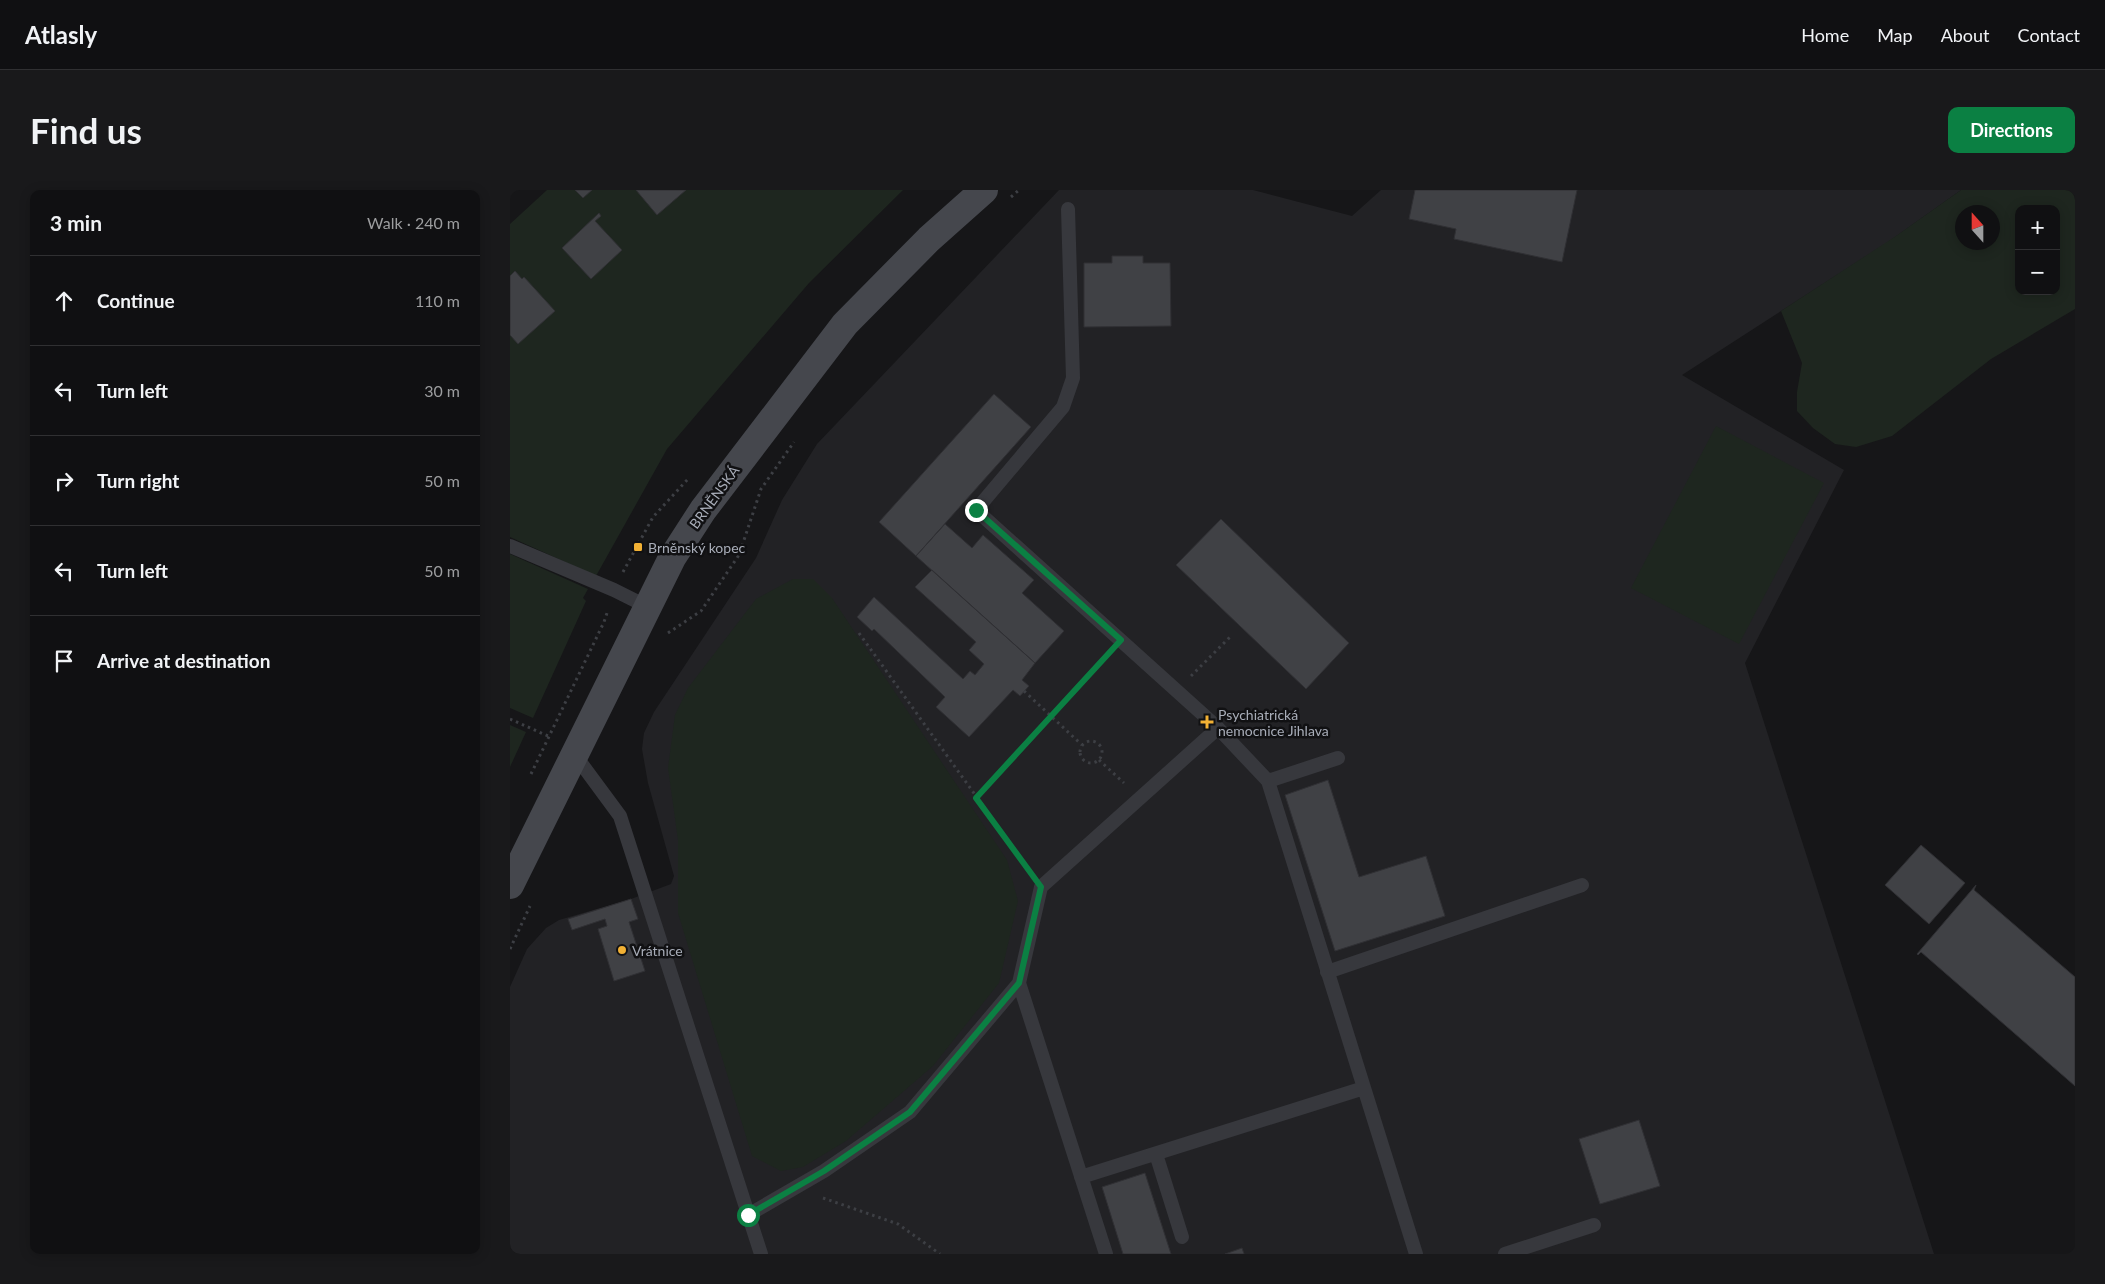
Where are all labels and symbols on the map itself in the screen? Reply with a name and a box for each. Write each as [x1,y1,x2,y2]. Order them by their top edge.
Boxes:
north arrow [1955,205,2000,250]
street label: BRNĚNSKÁ [685,462,743,532]
route end [965,499,988,522]
place label: Brněnský kopec [648,539,746,556]
marker: Brněnský kopec [632,541,644,553]
place label: Psychiatrická nemocnice Jihlava [1218,706,1329,739]
marker: Psychiatrická nemocnice Jihlava [1200,715,1214,729]
place label: Vrátnice [632,942,683,959]
marker: Vrátnice [616,944,628,956]
route start [737,1204,760,1227]

